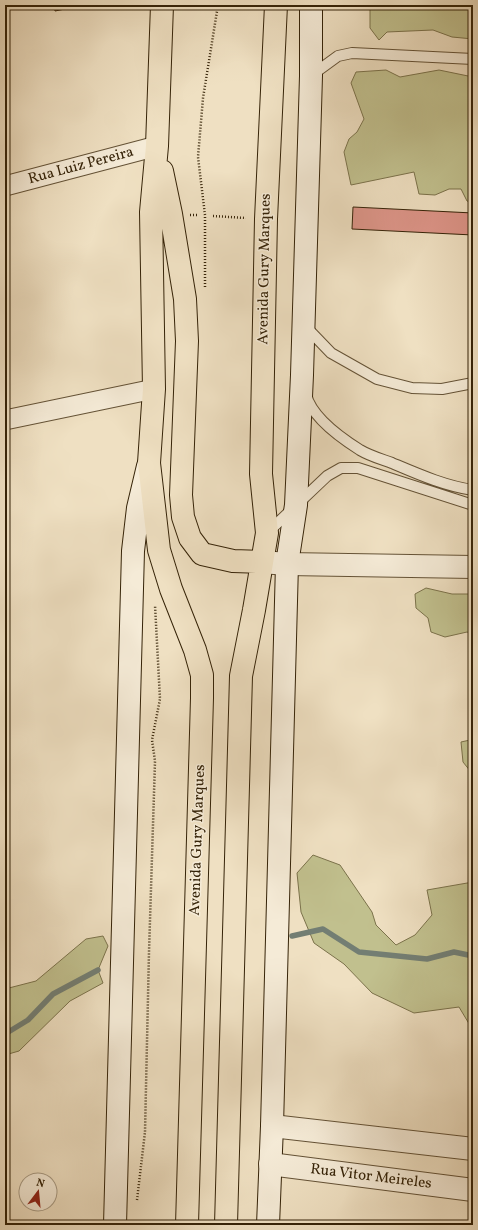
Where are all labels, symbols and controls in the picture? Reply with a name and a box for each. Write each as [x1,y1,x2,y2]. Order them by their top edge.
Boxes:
street label: Rua Luiz Pereira [26,142,136,190]
street label: Avenida Gury Marques [253,193,277,345]
street label: Avenida Gury Marques [185,764,211,916]
street label: Rua Vitor Meireles [309,1159,433,1195]
north arrow [18,1172,58,1212]
text: N [34,1176,46,1192]

